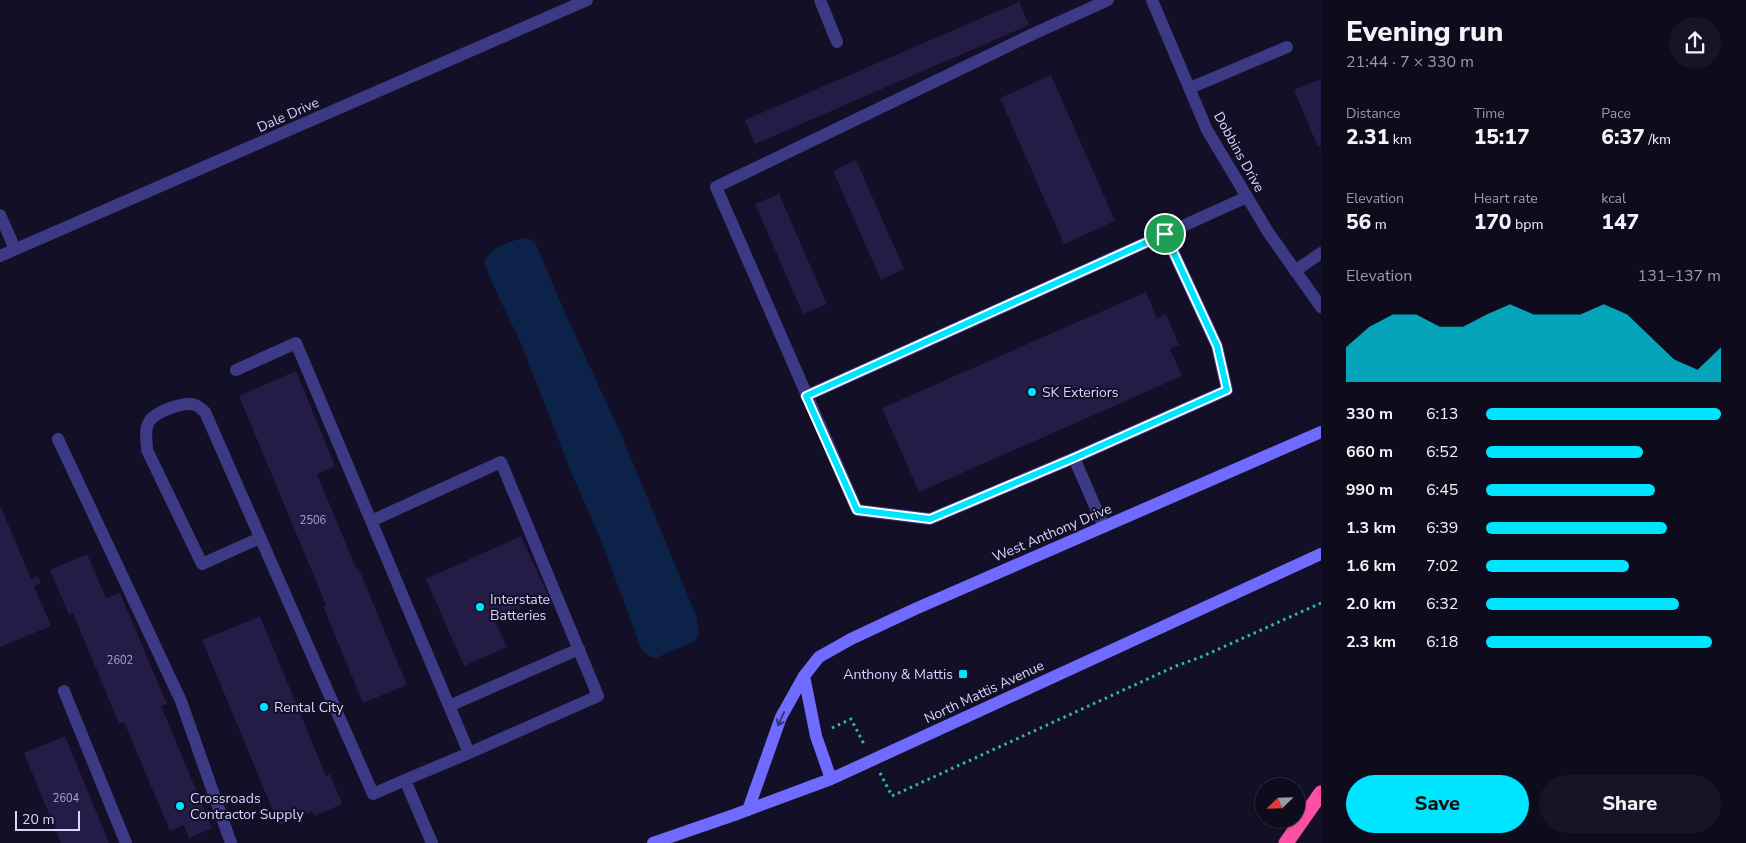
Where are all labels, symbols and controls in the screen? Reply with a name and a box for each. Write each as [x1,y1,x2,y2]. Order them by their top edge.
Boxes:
text: Evening run [1346,13,1503,51]
button: share [1669,17,1721,69]
text: 21:44 · 7 × 330 m [1346,51,1474,73]
street label: Dale Drive [254,93,322,137]
text: Distance [1346,104,1400,123]
text: Time [1474,104,1505,123]
text: Pace [1601,104,1631,123]
street label: Dobbins Drive [1209,108,1269,196]
text: 2.31 [1346,123,1389,151]
text: 15:17 [1474,123,1530,151]
text: 6:37 [1601,123,1645,151]
text: km [1389,130,1412,149]
text: /km [1645,130,1671,149]
text: Elevation [1346,189,1404,208]
text: Heart rate [1474,189,1538,208]
text: kcal [1601,189,1626,208]
text: 56 [1346,208,1371,236]
text: 170 [1474,208,1511,236]
text: 147 [1601,208,1639,236]
pin [1144,213,1186,255]
text: m [1371,215,1387,234]
text: bpm [1511,215,1543,234]
icon: arrive [1151,220,1179,248]
text: Elevation [1346,265,1412,287]
text: 131–137 m [1638,265,1721,287]
place label: SK Exteriors [1042,383,1119,402]
marker: SK Exteriors [1026,386,1038,398]
text: 330 m [1346,403,1393,425]
text: 6:13 [1426,403,1458,425]
text: 660 m [1346,441,1393,463]
text: 6:52 [1426,441,1458,463]
text: 990 m [1346,479,1393,501]
text: 6:45 [1426,479,1458,501]
street label: West Anthony Drive [989,499,1115,567]
house number: 2506 [300,513,327,528]
text: 1.3 km [1346,517,1396,539]
text: 6:39 [1426,517,1458,539]
text: 1.6 km [1346,555,1396,577]
text: 7:02 [1426,555,1458,577]
place label: Interstate Batteries [490,590,550,625]
text: 2.0 km [1346,593,1396,615]
text: 6:32 [1426,593,1458,615]
marker: Interstate Batteries [474,601,486,613]
text: 2.3 km [1346,631,1396,653]
text: 6:18 [1426,631,1458,653]
house number: 2602 [107,653,133,668]
street label: North Mattis Avenue [921,656,1047,728]
place label: Anthony & Mattis [843,665,953,684]
marker: Anthony & Mattis [957,668,969,680]
place label: Rental City [274,698,344,717]
marker: Rental City [258,701,270,713]
one-way arrow [776,711,786,726]
button: Save [1346,775,1529,833]
button: Share [1539,775,1721,833]
north arrow [1255,778,1305,828]
map controls [1255,778,1305,828]
place label: Crossroads Contractor Supply [190,789,304,824]
house number: 2604 [53,791,80,806]
marker: Crossroads Contractor Supply [174,800,186,812]
scale bar [15,808,80,831]
text: 20 m [22,810,54,829]

